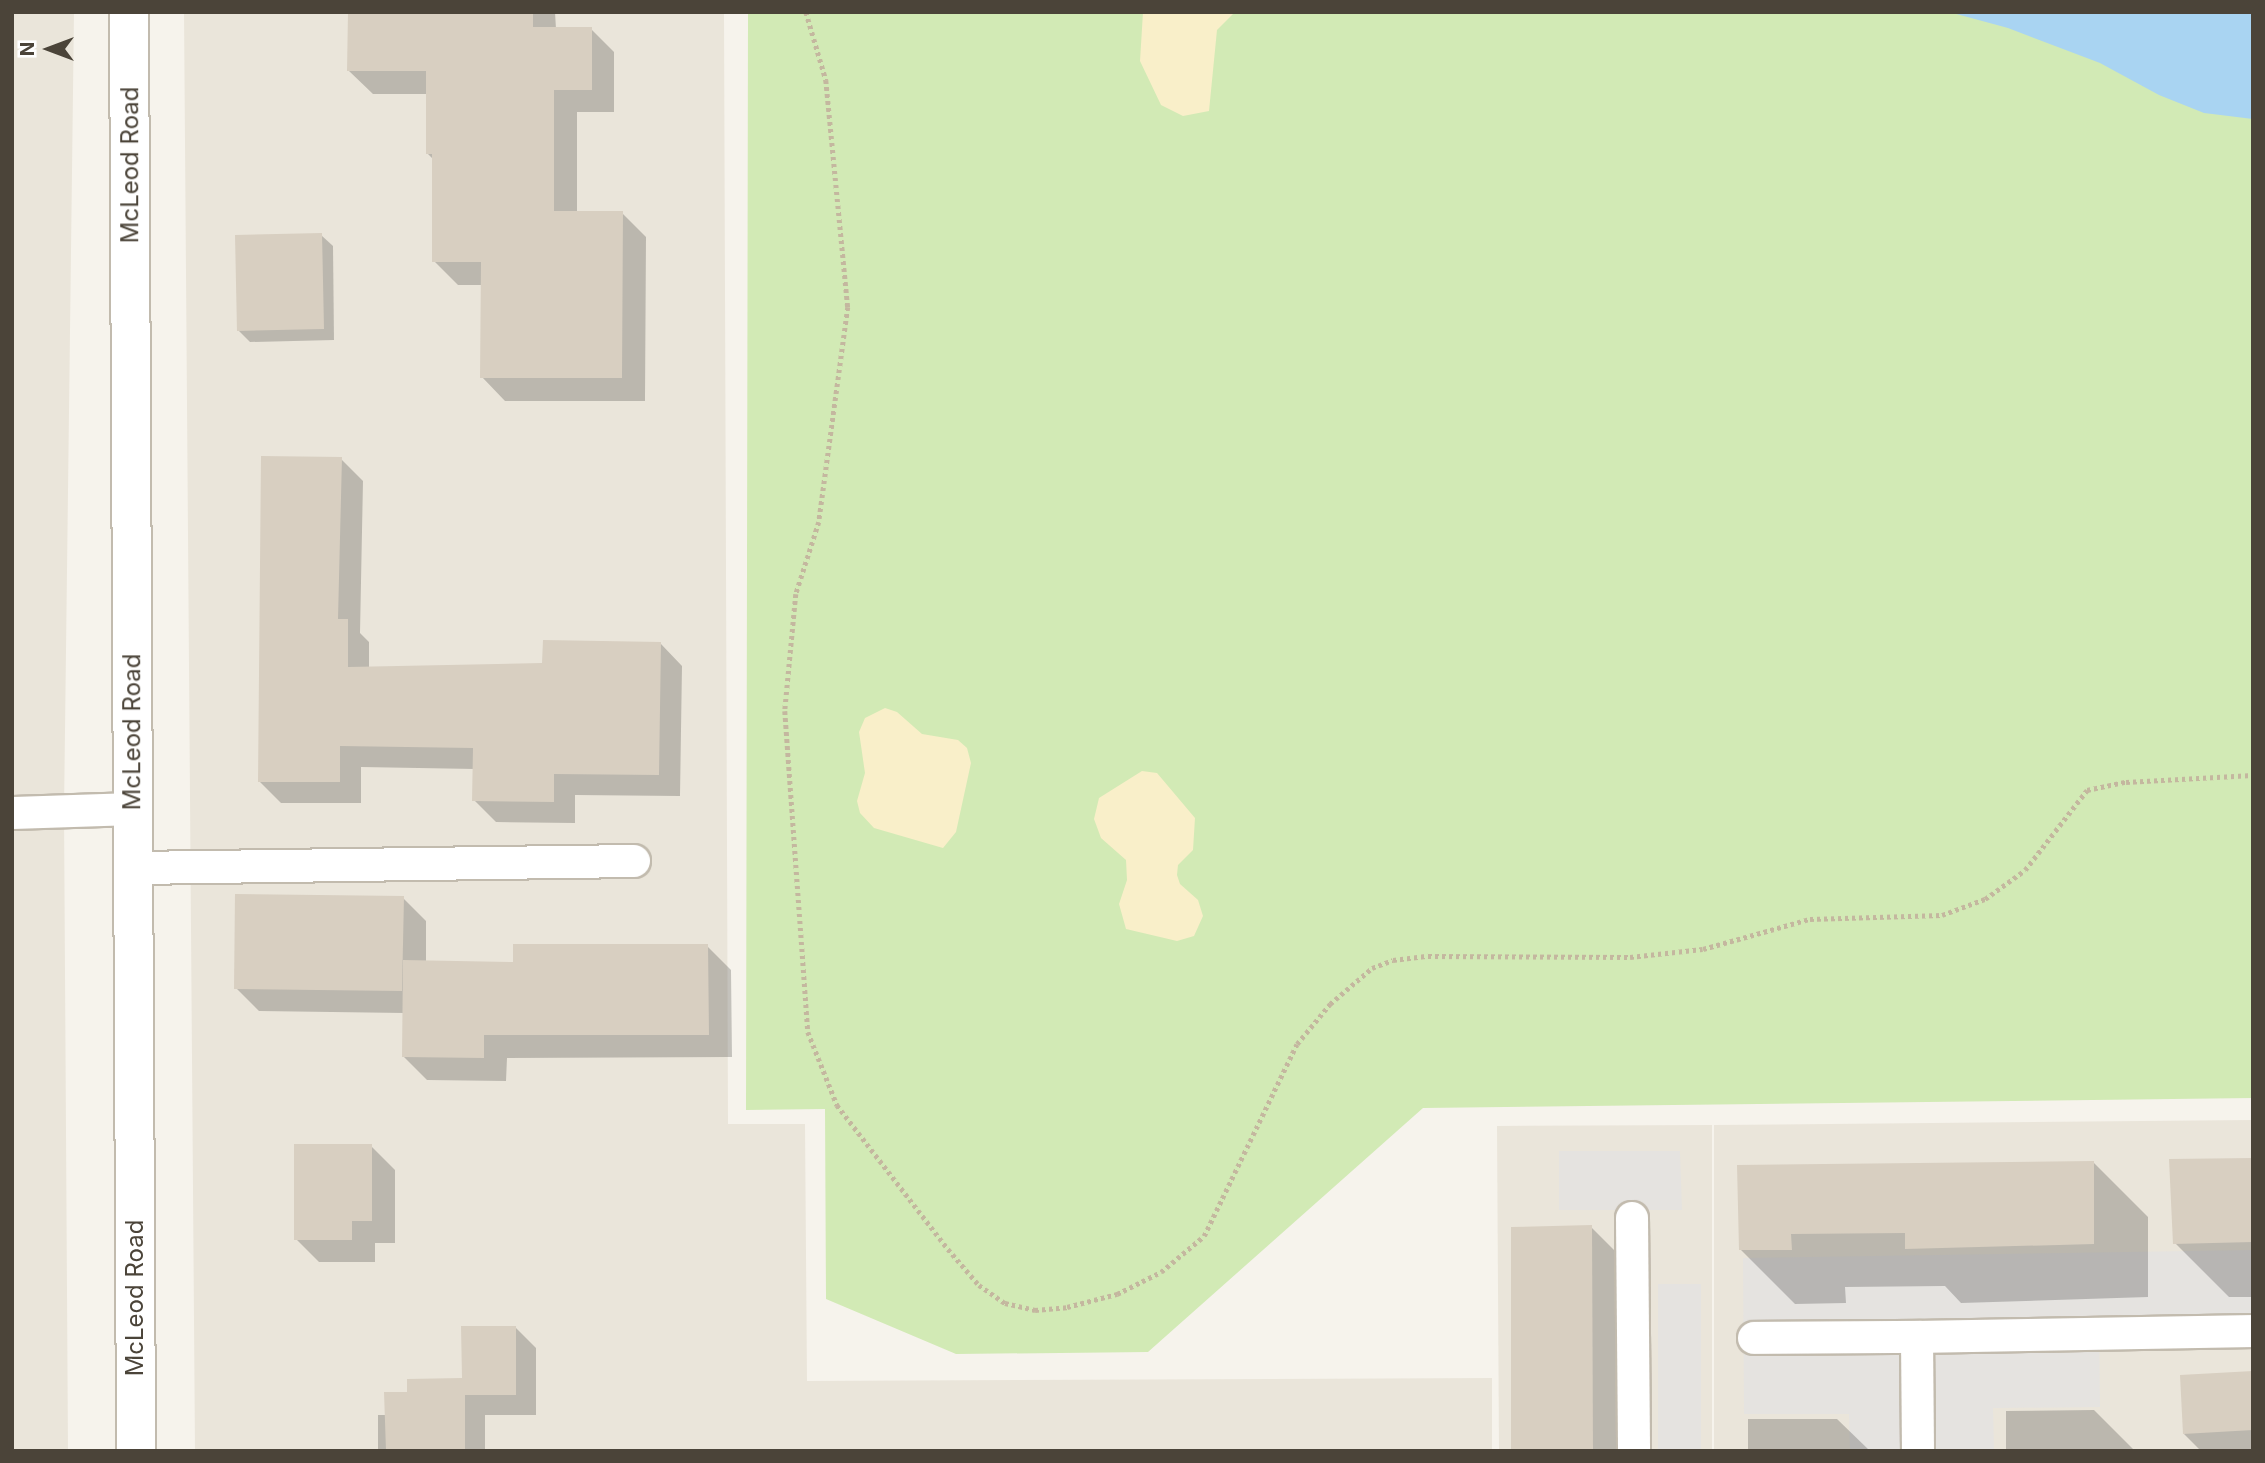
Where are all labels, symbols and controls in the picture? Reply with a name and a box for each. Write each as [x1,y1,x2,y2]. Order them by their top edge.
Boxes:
north arrow [14,14,84,84]
text: N [16,42,39,56]
street label: McLeod Road [116,87,144,243]
street label: McLeod Road [118,654,146,810]
street label: McLeod Road [121,1220,149,1376]

